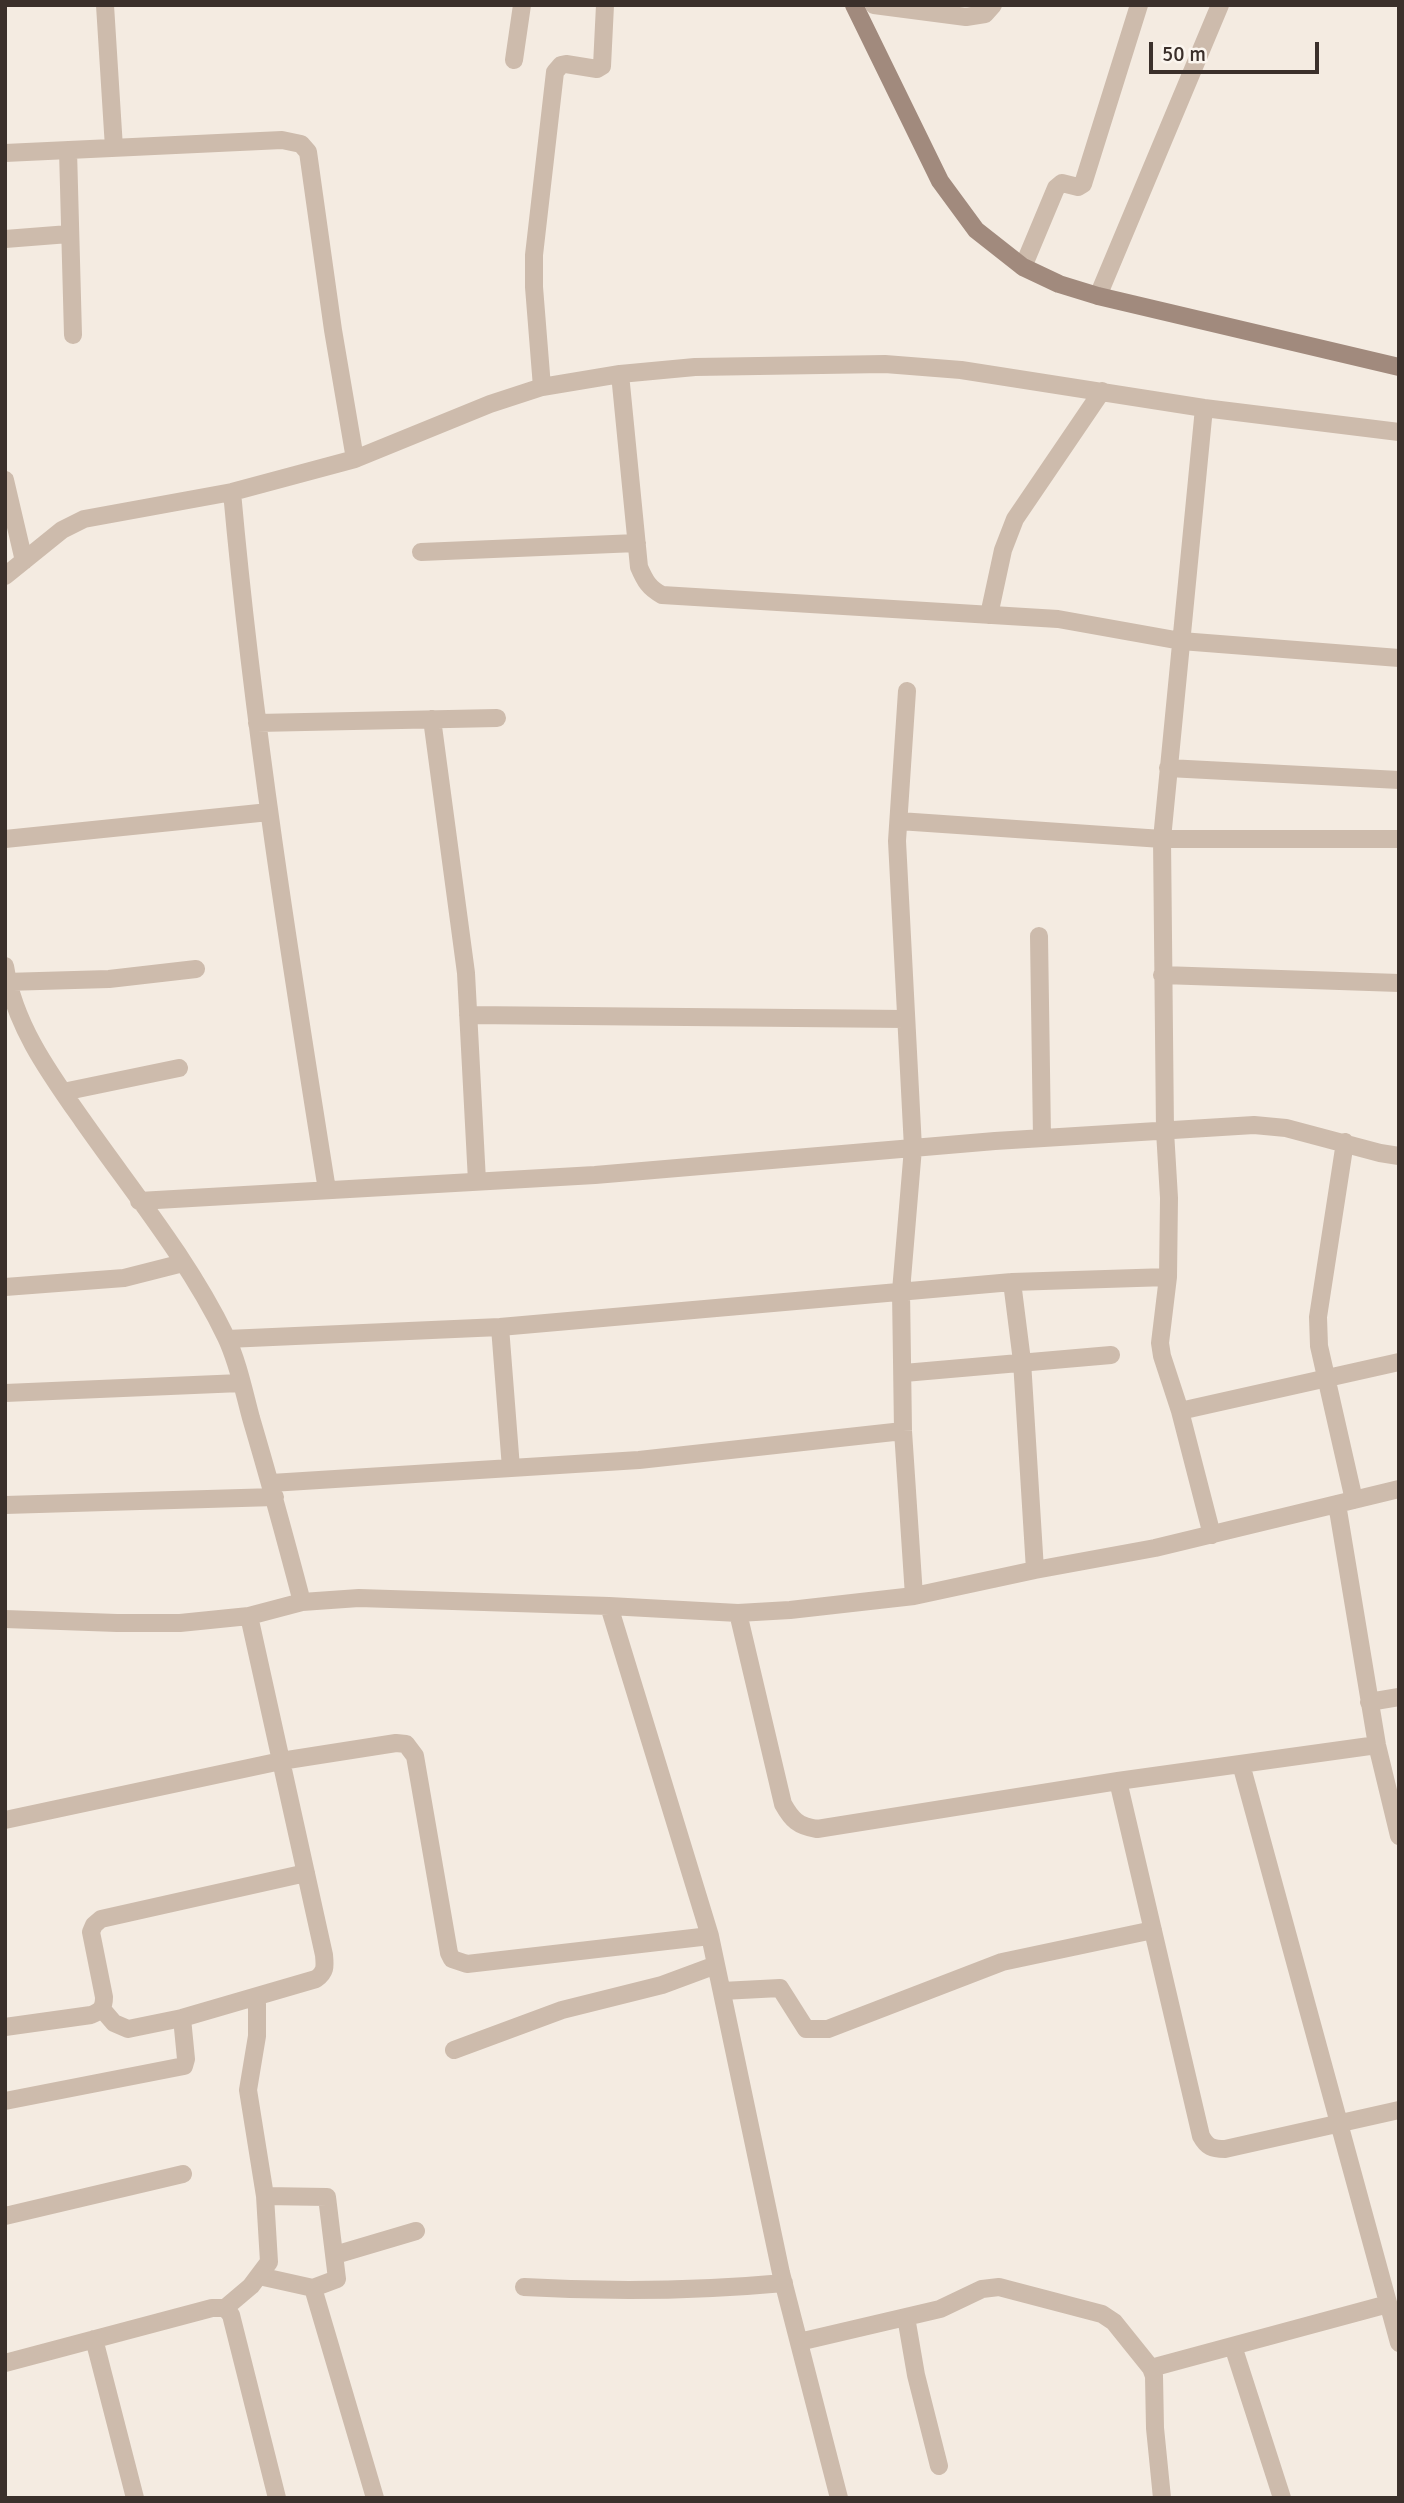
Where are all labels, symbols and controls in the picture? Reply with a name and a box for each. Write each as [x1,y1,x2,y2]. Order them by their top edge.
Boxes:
scale bar [1152,28,1322,72]
text: 50 m [1162,41,1206,67]

